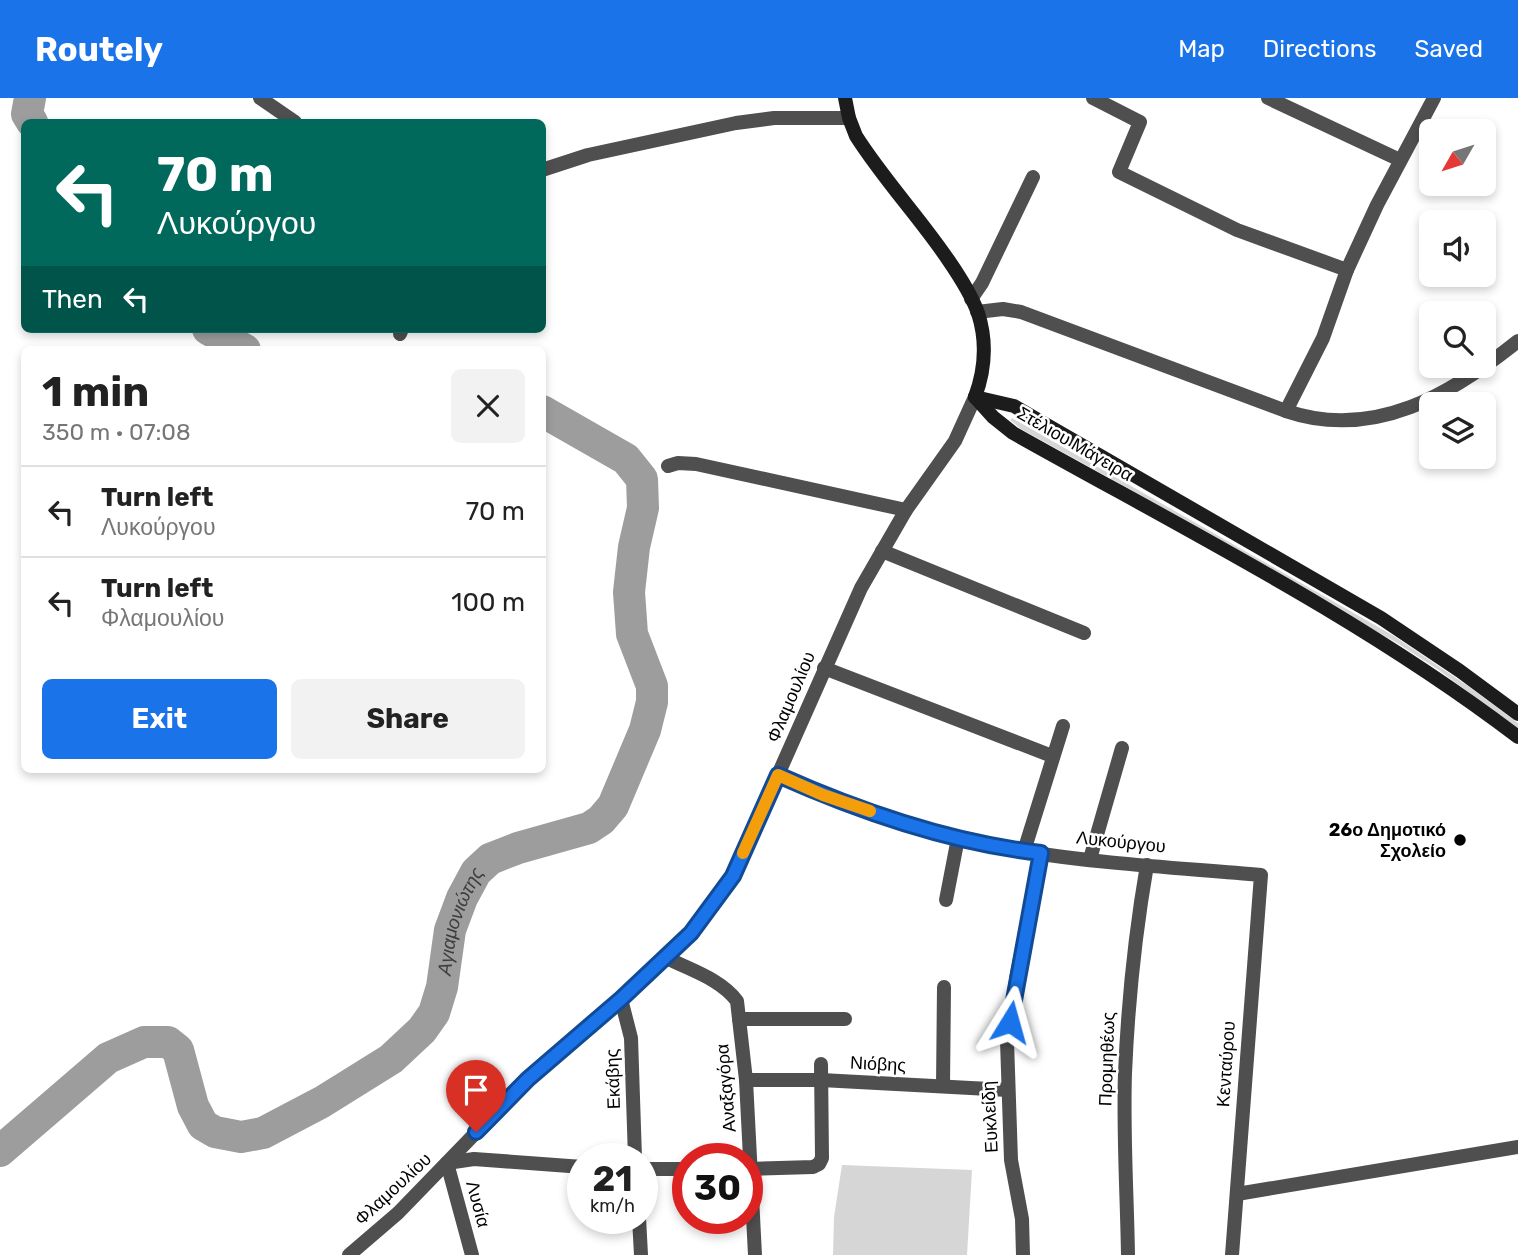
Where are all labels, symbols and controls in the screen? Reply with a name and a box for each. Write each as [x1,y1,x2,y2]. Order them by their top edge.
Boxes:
text: Routely [35,30,163,69]
text: Map [1178,35,1225,63]
text: Directions [1263,35,1376,63]
text: Saved [1414,35,1483,63]
north arrow [1419,119,1496,196]
map controls [1419,119,1496,469]
text: 70 m [157,145,274,203]
icon: left [42,147,133,238]
text: Λυκούργου [157,204,316,242]
button: sound [1419,210,1496,287]
icon: left [117,280,155,318]
text: Then [42,284,103,315]
button: search [1419,301,1496,378]
text: 1 min [42,367,149,417]
button: close [451,369,525,443]
button: layers [1419,392,1496,469]
street label: Στέλιου Μάγειρα [1013,402,1137,486]
text: 350 m · 07:08 [42,418,191,446]
text: Turn left [101,482,213,513]
icon: left [42,493,80,531]
text: 70 m [466,496,525,527]
text: Λυκούργου [101,513,215,541]
text: Turn left [101,573,213,604]
icon: left [42,584,80,622]
text: 100 m [451,587,525,618]
text: Φλαμουλίου [101,604,224,632]
street label: Φλαμουλίου [762,648,820,746]
button: Exit [42,679,277,759]
button: Share [291,679,525,759]
place label: 26ο Δημοτικό Σχολείο [1329,819,1446,862]
street label: Λυκούργου [1075,826,1167,858]
marker: 26ο Δημοτικό Σχολείο [1452,832,1468,848]
water label: Αγιαμονιώτης [433,863,489,978]
position arrow [973,985,1047,1059]
street label: Προμηθέως [1094,1011,1120,1107]
street label: Κενταύρου [1212,1020,1240,1108]
street label: Αναξαγόρα [711,1043,741,1133]
street label: Εκάβης [601,1048,625,1109]
street label: Νιόβης [849,1052,907,1076]
pin [446,1060,506,1132]
icon: arrive [457,1071,495,1109]
street label: Ευκλείδη [977,1081,1003,1153]
speed limit sign: 30 [672,1143,763,1234]
street label: Φλαμουλίου [350,1148,436,1230]
text: 21 [592,1158,633,1200]
street label: Λυσία [461,1178,495,1230]
text: km/h [590,1195,635,1217]

